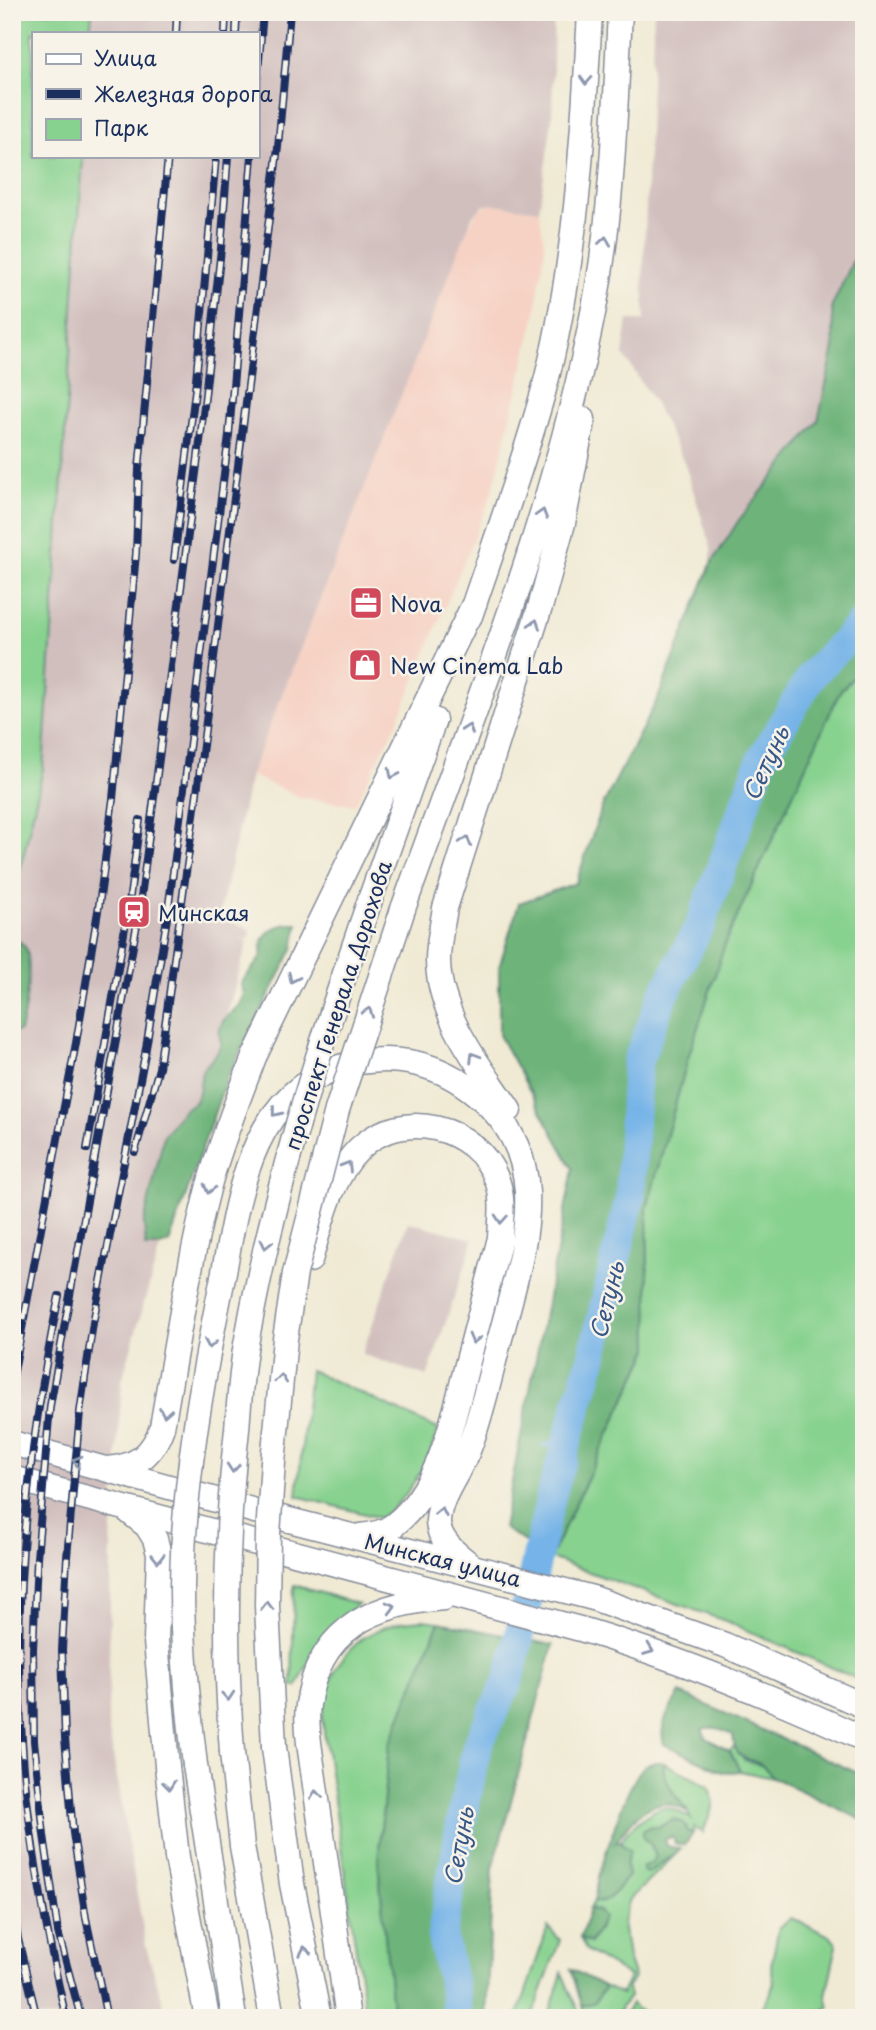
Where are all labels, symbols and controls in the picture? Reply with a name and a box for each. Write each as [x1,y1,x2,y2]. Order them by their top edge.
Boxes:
legend [32,32,259,158]
text: Улица [94,41,157,73]
one-way arrow [579,75,594,86]
text: Железная дорога [94,77,272,109]
text: Парк [94,111,149,143]
one-way arrow [597,235,612,247]
one-way arrow [534,509,549,521]
office icon: Nova [347,584,385,622]
place label: Nova [390,587,442,619]
one-way arrow [527,618,541,631]
shop icon: New Cinema Lab [346,646,384,684]
place label: New Cinema Lab [390,649,563,681]
water label: Сетунь [732,719,798,806]
one-way arrow [460,724,474,736]
one-way arrow [387,767,401,779]
one-way arrow [458,835,472,848]
street label: проспект Генерала Дорохова [275,856,399,1154]
station icon: Минская [115,893,153,931]
place label: Минская [158,896,250,928]
one-way arrow [287,971,301,983]
one-way arrow [360,1006,375,1018]
one-way arrow [469,1051,482,1064]
one-way arrow [272,1103,284,1116]
one-way arrow [338,1160,351,1173]
one-way arrow [203,1183,217,1195]
one-way arrow [494,1214,509,1225]
one-way arrow [260,1238,274,1250]
water label: Сетунь [579,1256,633,1342]
one-way arrow [467,1333,482,1345]
one-way arrow [203,1338,218,1350]
one-way arrow [273,1373,288,1384]
one-way arrow [158,1406,173,1418]
one-way arrow [71,1454,83,1469]
one-way arrow [226,1463,241,1474]
one-way arrow [432,1506,447,1518]
street label: Минская улица [361,1524,525,1594]
one-way arrow [150,1553,165,1564]
one-way arrow [259,1600,275,1610]
one-way arrow [384,1601,396,1615]
one-way arrow [643,1642,655,1656]
one-way arrow [220,1690,235,1701]
one-way arrow [161,1780,176,1791]
one-way arrow [308,1789,323,1801]
water label: Сетунь [434,1803,482,1888]
one-way arrow [298,1945,313,1957]

